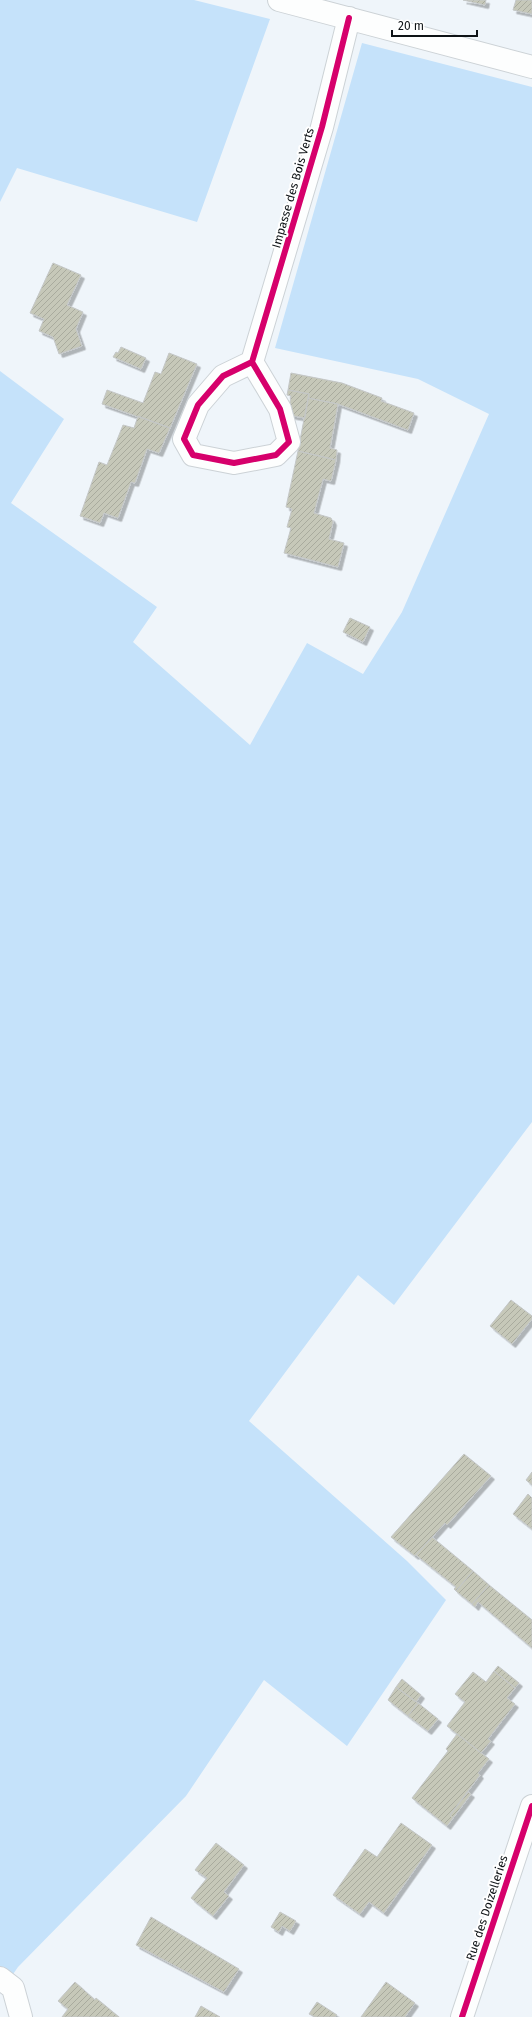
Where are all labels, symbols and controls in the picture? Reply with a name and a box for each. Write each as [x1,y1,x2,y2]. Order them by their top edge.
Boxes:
scale bar [392,12,477,38]
text: 20 m [398,19,424,33]
street label: Impasse des Bois Verts [269,126,317,250]
street label: Rue des Doizelleries [463,1853,511,1962]

